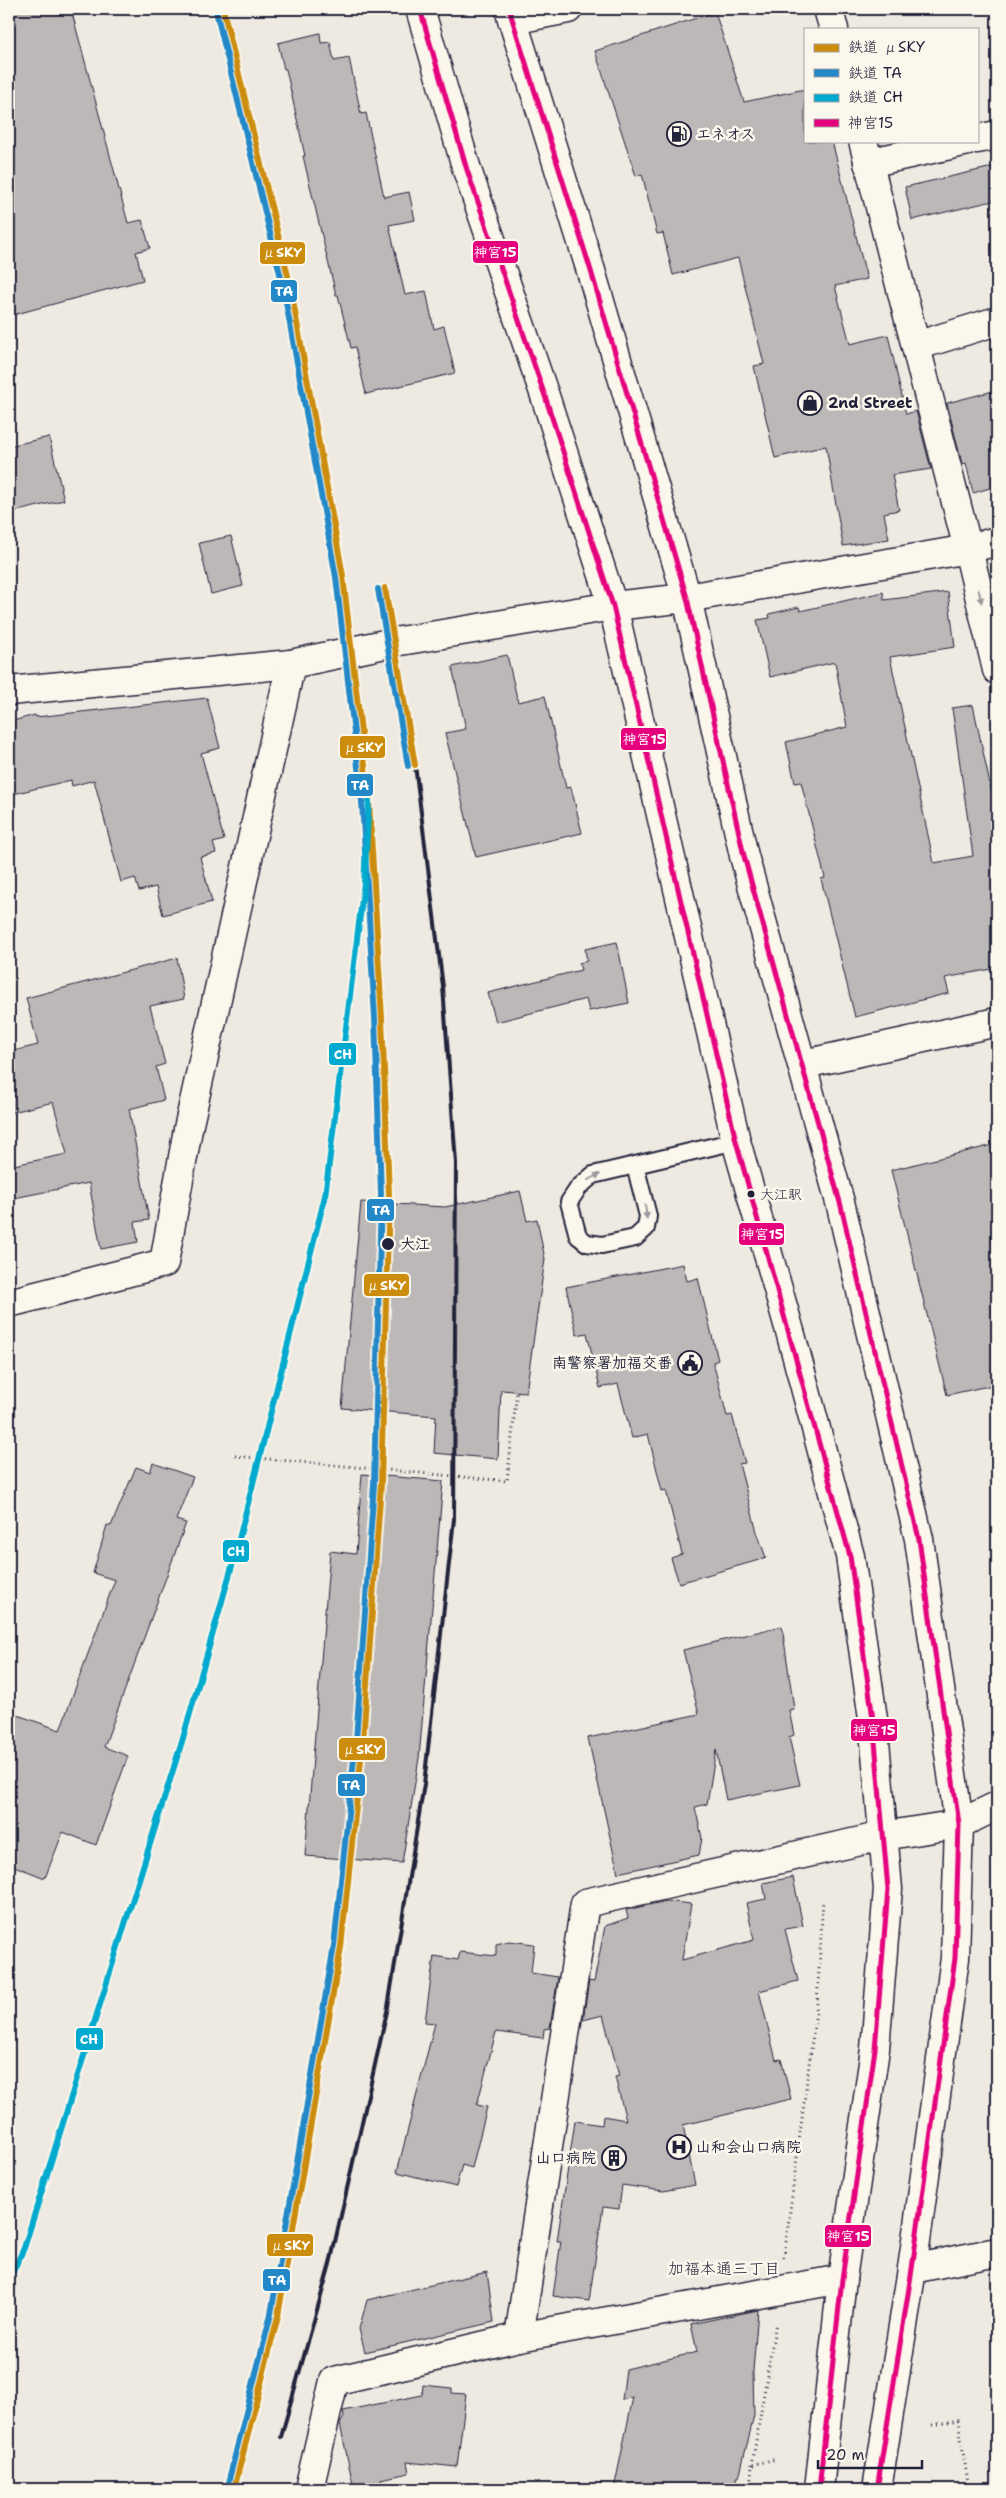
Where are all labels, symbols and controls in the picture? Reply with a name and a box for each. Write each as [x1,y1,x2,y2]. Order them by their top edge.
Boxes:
legend [804,28,978,142]
text: 鉄道 μSKY [848,37,925,57]
text: 鉄道 TA [848,63,902,83]
text: 鉄道 CH [848,87,903,107]
text: 神宮15 [848,113,893,133]
fuel station icon: エネオス [666,121,692,147]
place label: エネオス [696,124,755,144]
line badge: 神宮15 [472,240,519,264]
line badge: μSKY [259,241,306,265]
text: μSKY [262,243,302,261]
text: 神宮15 [473,243,517,261]
line badge: TA [270,279,298,303]
text: TA [275,282,293,300]
shop icon: 2nd Street [797,390,823,416]
place label: 2nd Street [828,393,912,413]
one-way arrow [976,589,984,604]
line badge: 神宮15 [620,727,667,751]
text: 神宮15 [622,730,666,748]
line badge: μSKY [339,735,386,759]
text: μSKY [343,738,383,756]
line badge: TA [346,773,374,797]
text: TA [351,776,369,794]
line badge: CH [328,1042,357,1066]
text: CH [334,1045,352,1063]
one-way arrow [586,1173,601,1181]
place label: 大江駅 [760,1185,802,1203]
marker: 大江駅 [746,1189,756,1199]
line badge: TA [366,1198,395,1222]
text: TA [372,1201,390,1219]
one-way arrow [642,1205,650,1221]
line badge: 神宮15 [738,1222,785,1246]
text: 神宮15 [740,1225,784,1243]
place label: 大江 [400,1234,430,1254]
marker: 大江 [380,1236,396,1252]
line badge: μSKY [363,1273,410,1297]
text: μSKY [366,1276,406,1294]
public building icon: 南警察署加福交番 [677,1350,703,1376]
place label: 南警察署加福交番 [552,1353,672,1373]
line badge: CH [222,1539,250,1563]
text: CH [227,1542,245,1560]
line badge: 神宮15 [850,1718,898,1742]
text: 神宮15 [852,1721,896,1739]
line badge: μSKY [338,1737,386,1761]
text: μSKY [342,1740,382,1758]
line badge: TA [337,1773,366,1797]
text: TA [342,1776,360,1794]
line badge: CH [75,2027,104,2051]
text: CH [80,2030,98,2048]
hospital icon: 山和会山口病院 [666,2134,692,2160]
place label: 山和会山口病院 [696,2137,801,2157]
building icon: 山口病院 [601,2145,627,2171]
place label: 山口病院 [536,2148,596,2168]
line badge: 神宮15 [824,2224,872,2248]
text: 神宮15 [826,2227,870,2245]
line badge: μSKY [266,2233,314,2257]
text: μSKY [270,2236,310,2254]
district label: 加福本通三丁目 [668,2258,780,2279]
line badge: TA [262,2268,291,2292]
text: TA [268,2271,286,2289]
scale bar [818,2438,922,2470]
text: 20 m [826,2445,865,2465]

